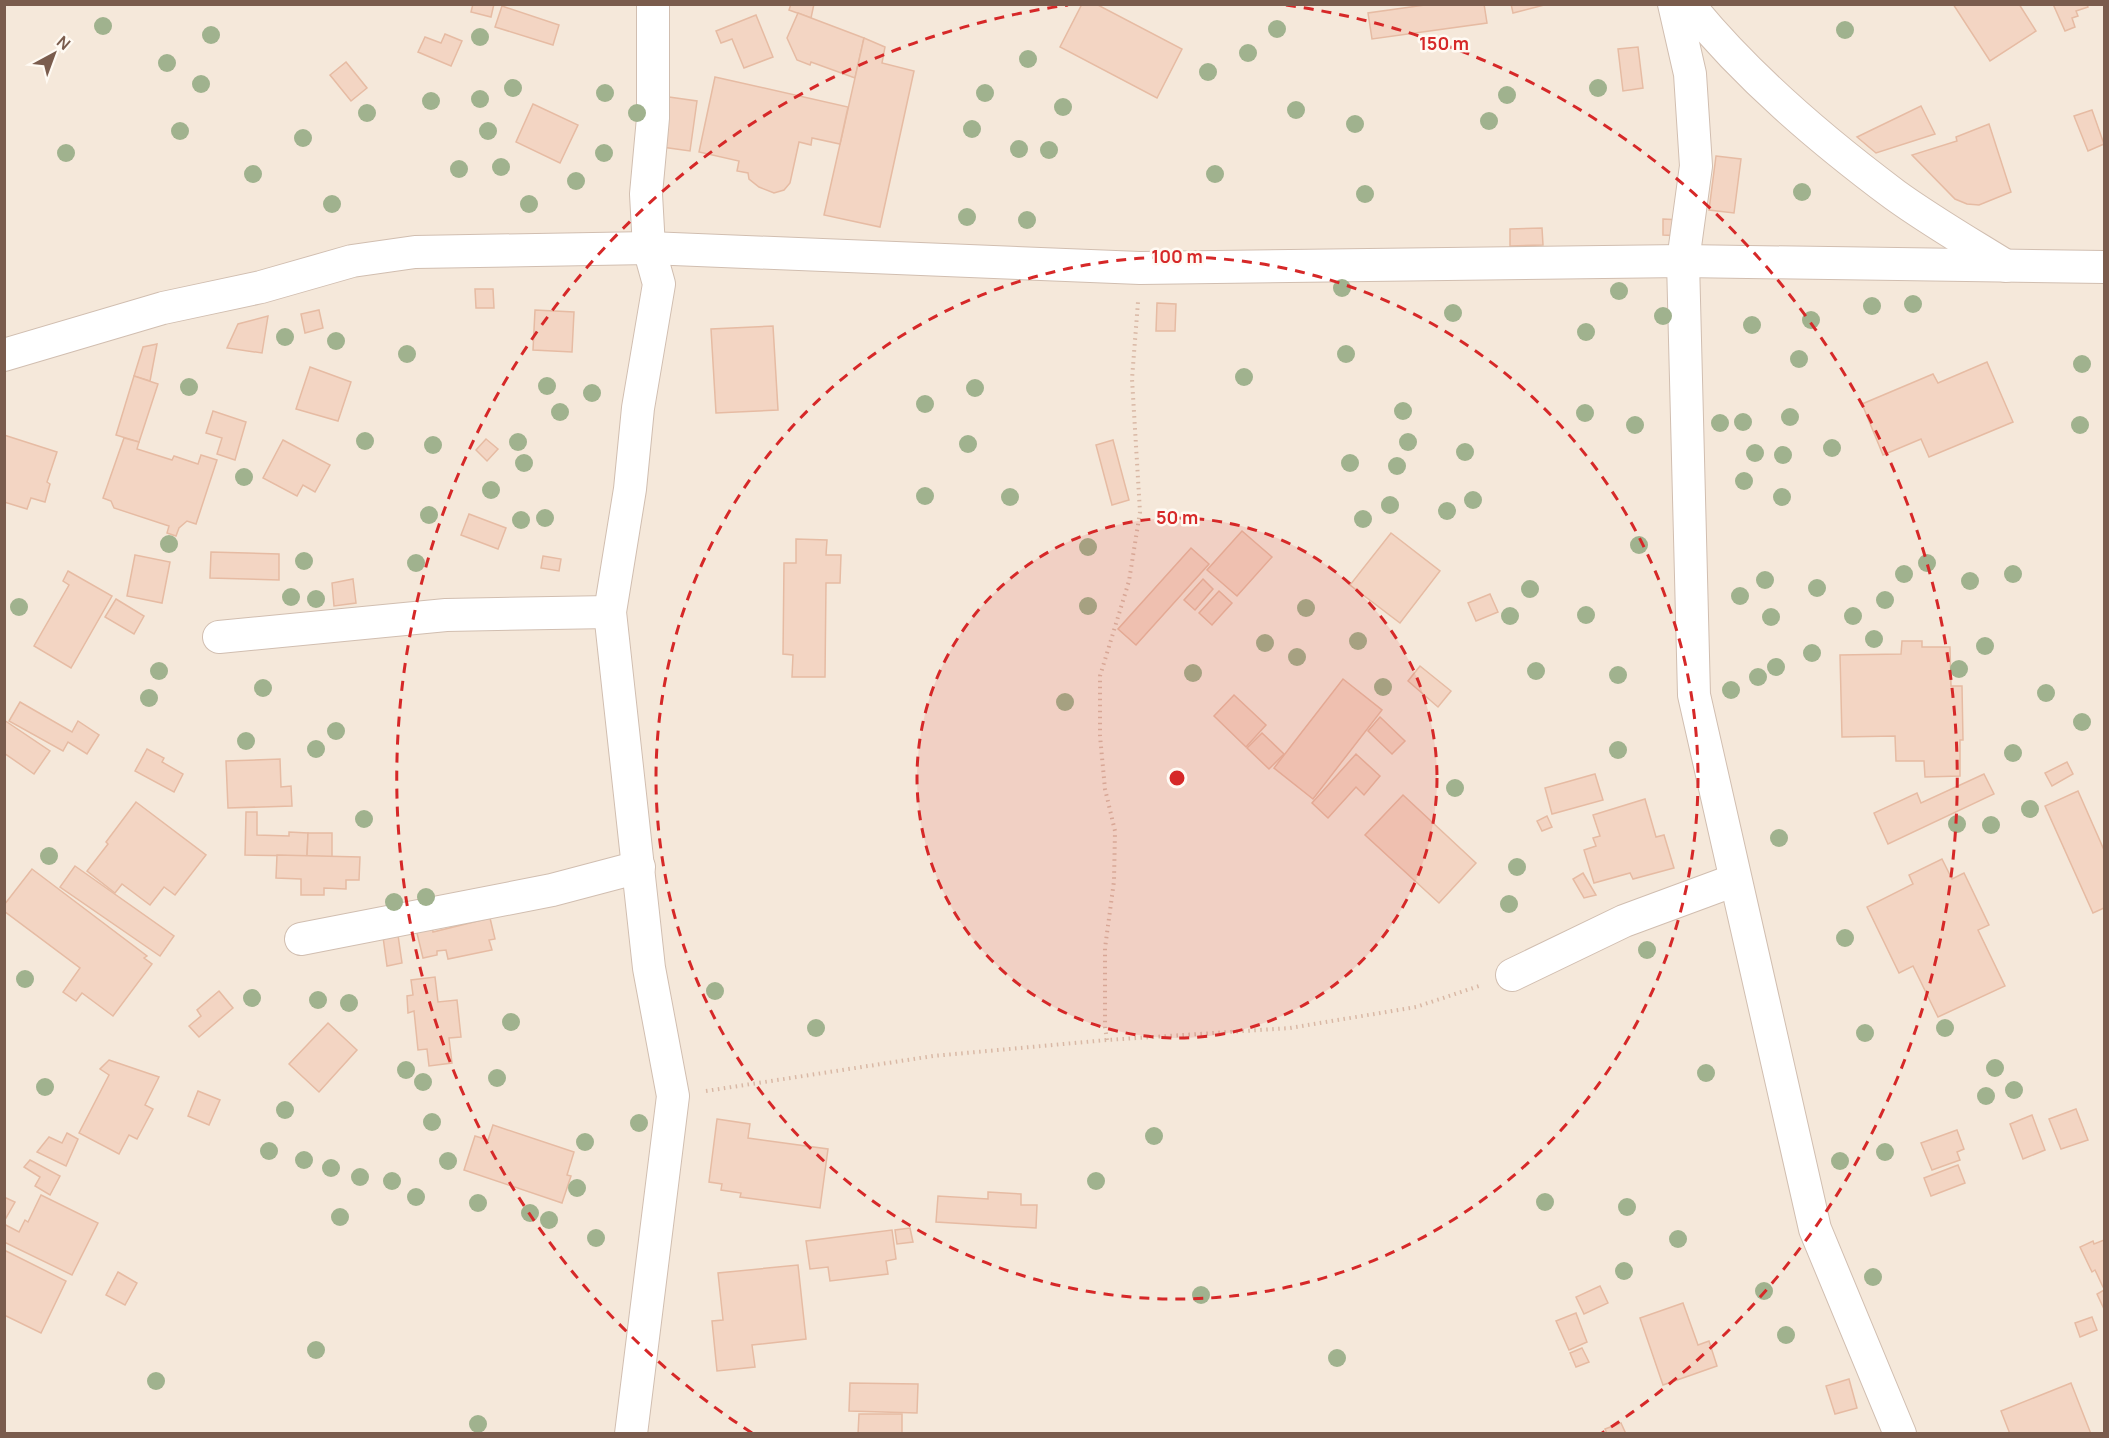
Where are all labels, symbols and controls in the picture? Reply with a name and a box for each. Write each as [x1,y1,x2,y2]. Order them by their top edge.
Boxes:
north arrow [24,24,84,84]
text: N [52,31,75,55]
text: 150 m [1419,31,1469,55]
text: 100 m [1151,244,1203,268]
text: 50 m [1156,505,1198,529]
centre of rings [1167,768,1187,788]

